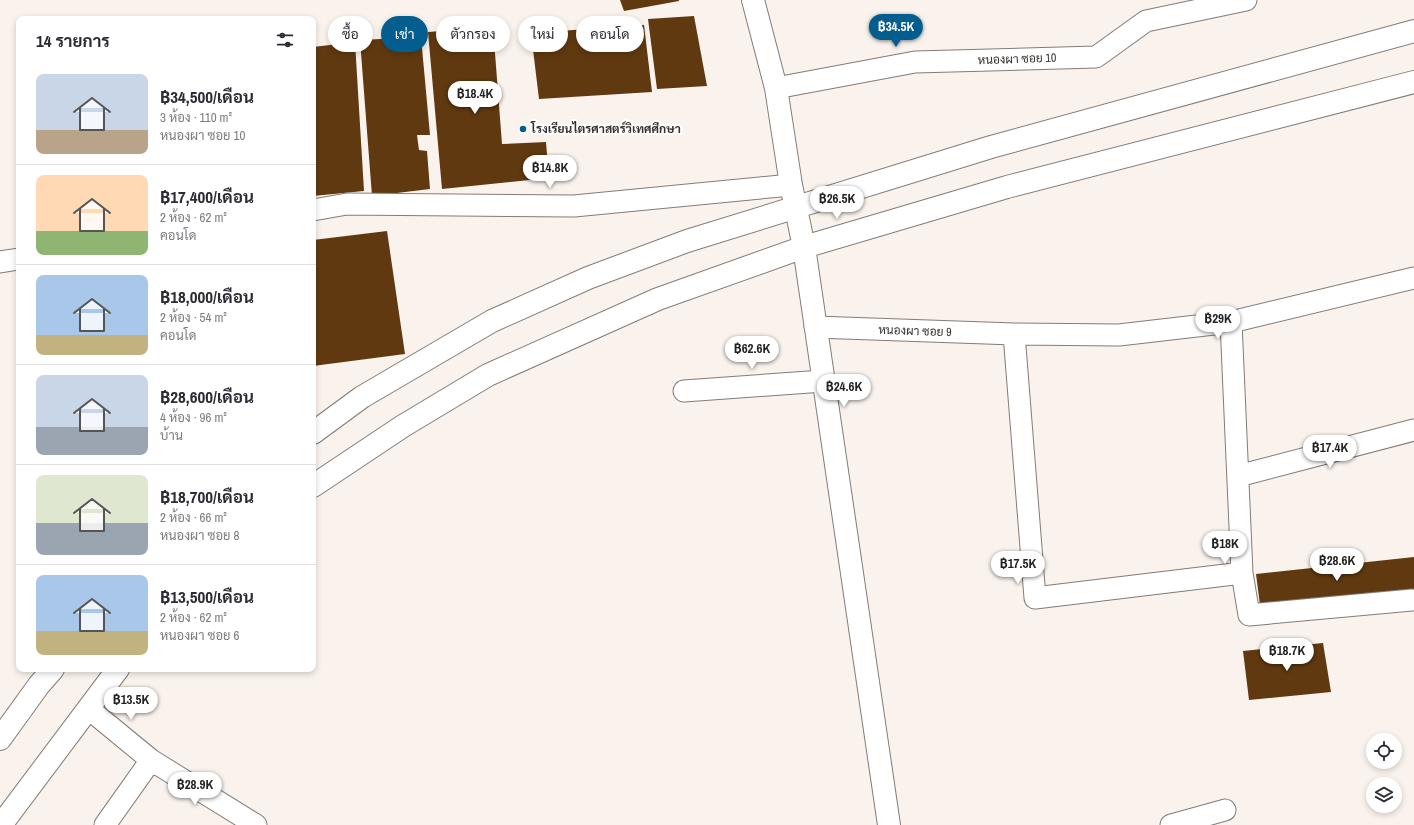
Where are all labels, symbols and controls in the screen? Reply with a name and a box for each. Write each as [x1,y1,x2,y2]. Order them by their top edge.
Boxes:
pin: ฿34.5K [863,14,929,48]
chip: ซื้อ [328,16,373,52]
chip: เช่า [381,16,428,52]
chip: ตัวกรอง [436,16,510,52]
chip: ใหม่ [518,16,568,52]
chip: คอนโด [576,16,644,52]
text: ฿34.5K [878,18,914,35]
text: 14 รายการ [36,29,110,52]
icon: filters [274,29,296,51]
street label: หนองผา ซอย 10 [977,50,1057,68]
pin: ฿18.4K [442,81,508,115]
text: ฿34,500/เดือน [160,85,254,108]
text: ฿18.4K [457,85,493,102]
icon: home [68,90,116,138]
text: 3 ห้อง · 110 m² [160,109,232,126]
place label: โรงเรียนไตรศาสตร์วิเทศศึกษา [530,121,681,137]
marker: โรงเรียนไตรศาสตร์วิเทศศึกษา [518,124,528,134]
text: หนองผา ซอย 10 [160,127,245,144]
pin: ฿14.8K [517,155,583,189]
text: ฿14.8K [532,159,568,176]
text: ฿17,400/เดือน [160,185,254,208]
pin: ฿26.5K [804,186,870,220]
text: ฿26.5K [819,190,855,207]
icon: home [68,191,116,239]
text: 2 ห้อง · 62 m² [160,209,227,226]
text: คอนโด [160,227,196,244]
text: ฿18,000/เดือน [160,285,254,308]
icon: home [68,291,116,339]
pin: ฿29K [1194,306,1242,340]
text: 2 ห้อง · 54 m² [160,309,227,326]
text: ฿29K [1204,310,1232,327]
street label: หนองผา ซอย 9 [878,322,952,340]
text: คอนโด [160,327,196,344]
pin: ฿62.6K [719,336,785,370]
text: ฿62.6K [734,340,770,357]
pin: ฿24.6K [811,374,877,408]
text: ฿24.6K [826,378,862,395]
text: ฿28,600/เดือน [160,385,254,408]
icon: home [68,391,116,439]
text: 4 ห้อง · 96 m² [160,409,227,426]
text: บ้าน [160,427,183,444]
pin: ฿17.4K [1297,435,1363,469]
text: ฿17.4K [1312,439,1348,456]
text: ฿18,700/เดือน [160,485,254,508]
icon: home [68,491,116,539]
text: 2 ห้อง · 66 m² [160,509,227,526]
text: หนองผา ซอย 8 [160,527,239,544]
pin: ฿18K [1201,531,1249,565]
text: ฿18K [1211,535,1239,552]
pin: ฿28.6K [1304,548,1370,582]
pin: ฿17.5K [985,551,1051,585]
text: ฿28.6K [1319,552,1355,569]
text: ฿17.5K [1000,555,1036,572]
text: ฿13,500/เดือน [160,585,254,608]
icon: home [68,591,116,639]
text: 2 ห้อง · 62 m² [160,609,227,626]
text: หนองผา ซอย 6 [160,627,239,644]
pin: ฿18.7K [1254,638,1320,672]
text: ฿18.7K [1269,642,1305,659]
pin: ฿13.5K [98,687,164,721]
text: ฿13.5K [113,691,149,708]
map controls [1366,733,1402,813]
button: locate [1366,733,1402,769]
pin: ฿28.9K [162,772,228,806]
text: ฿28.9K [177,776,213,793]
button: layers [1366,777,1402,813]

